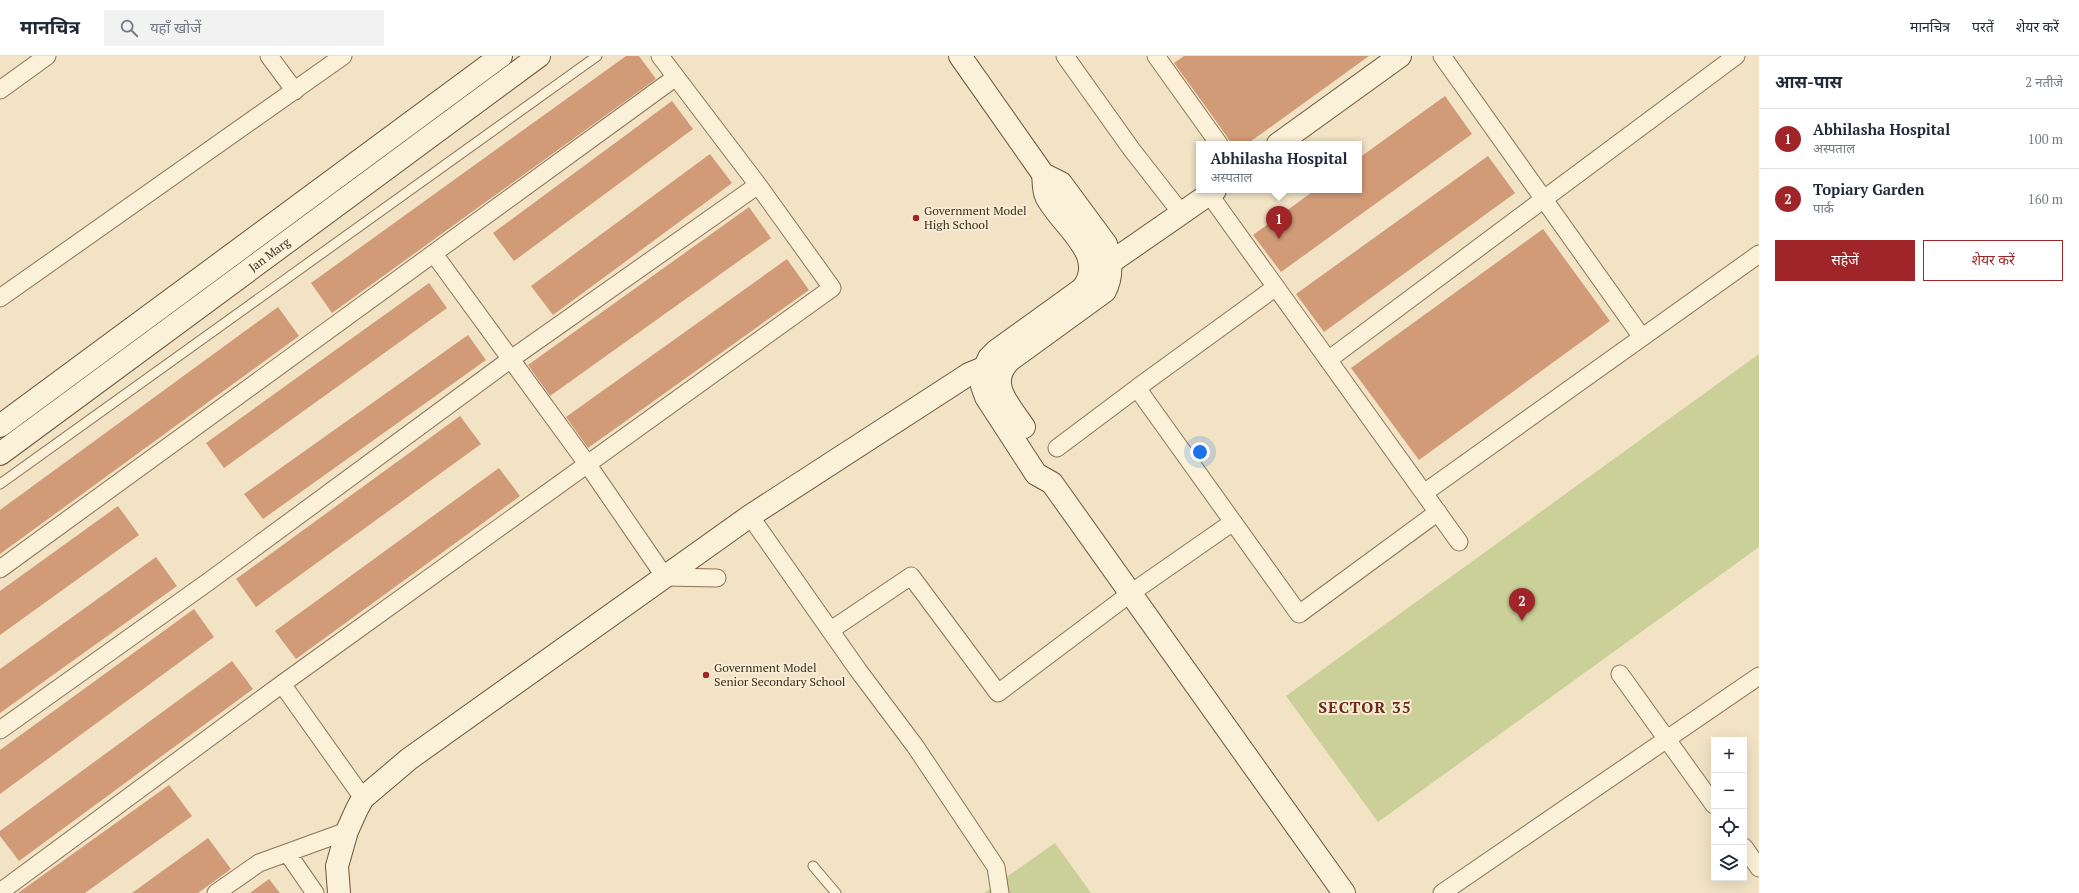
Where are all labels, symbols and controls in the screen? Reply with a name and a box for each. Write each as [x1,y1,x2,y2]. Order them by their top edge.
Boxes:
search box [104,10,384,46]
text: मानचित्र [20,14,80,39]
icon: search [118,17,140,39]
text: यहाँ खोजें [150,17,201,37]
text: मानचित्र [1910,17,1950,36]
text: परतें [1972,17,1994,36]
text: शेयर करें [2016,17,2059,36]
text: आस-पास [1775,70,1842,93]
text: 2 नतीजे [2025,73,2063,91]
text: Abhilasha Hospital [1813,119,1950,139]
text: 1 [1784,130,1792,148]
text: 100 m [2028,130,2063,148]
text: अस्पताल [1813,139,1855,157]
popup [1196,141,1362,193]
text: Abhilasha Hospital [1210,148,1348,168]
text: अस्पताल [1210,168,1252,186]
text: Topiary Garden [1813,179,1924,199]
text: 2 [1784,190,1792,208]
text: 160 m [2028,190,2063,208]
text: पार्क [1813,199,1834,217]
place label: Government Model High School [924,203,1027,232]
pin: 1 [1266,206,1292,239]
marker: Government Model High School [911,213,921,223]
street label: Jan Marg [246,234,293,275]
button: सहेजें [1775,240,1915,281]
button: शेयर करें [1923,240,2063,281]
your location [1190,442,1210,462]
pin: 2 [1509,588,1535,621]
place label: Government Model Senior Secondary School [714,660,846,689]
marker: Government Model Senior Secondary School [701,670,711,680]
district label: SECTOR 35 [1318,696,1412,718]
map controls [1711,737,1747,881]
button: + [1711,737,1747,773]
button: − [1711,773,1747,809]
button: locate [1711,809,1747,845]
button: layers [1711,845,1747,881]

